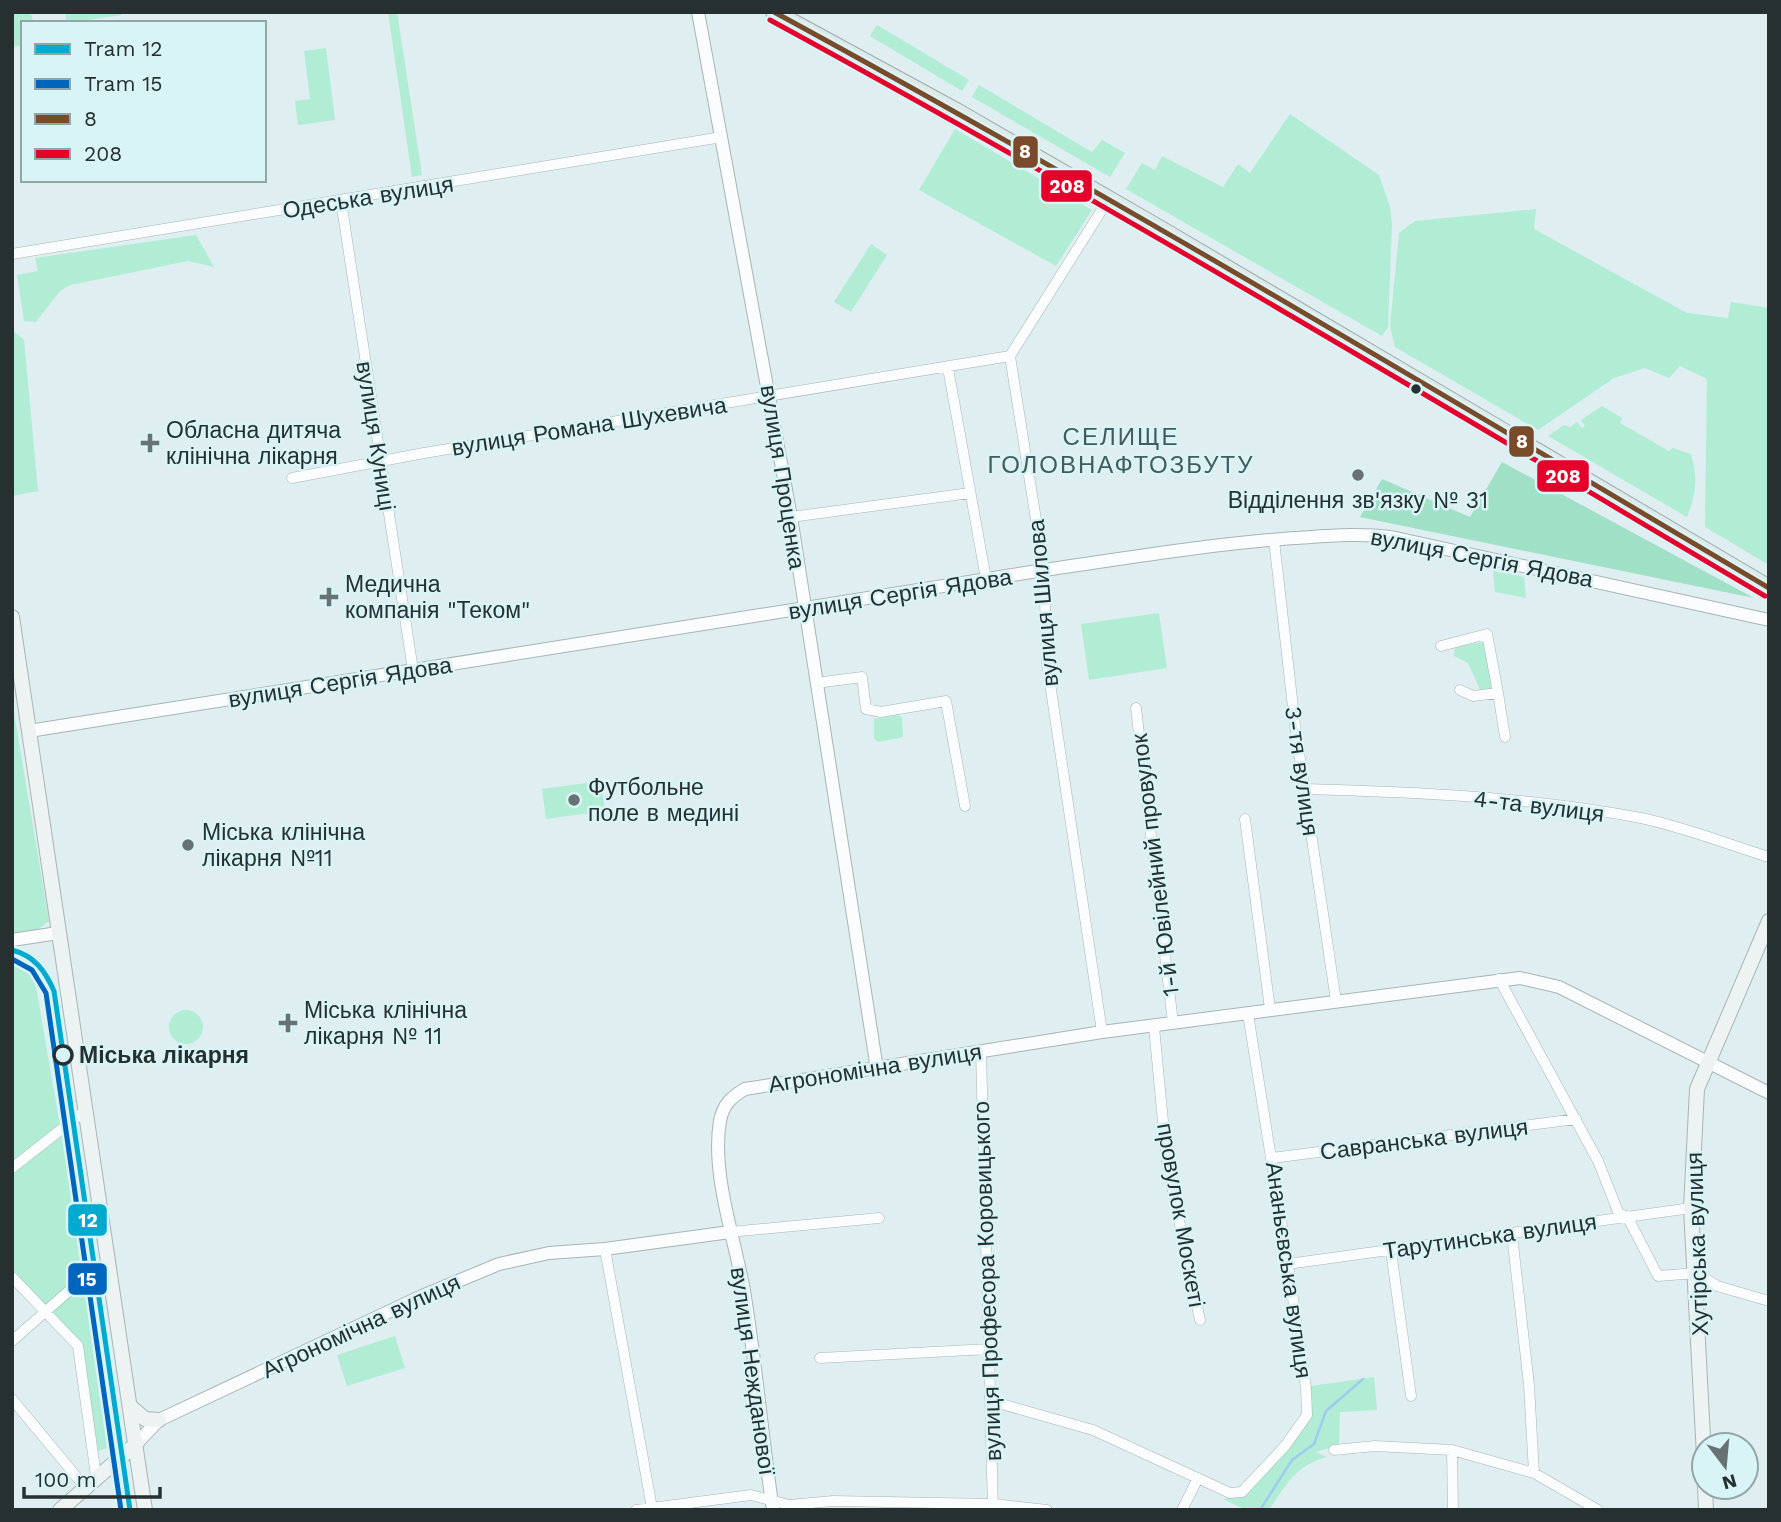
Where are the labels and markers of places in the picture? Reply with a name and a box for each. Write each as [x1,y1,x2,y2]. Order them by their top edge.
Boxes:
unlabelled marker [1409,382,1423,396]
place label: Обласна дитяча клінічна лікарня [166,417,341,470]
marker: Обласна дитяча клінічна лікарня [140,433,160,453]
marker: Відділення зв'язку № 31 [1350,467,1366,483]
place label: Відділення зв'язку № 31 [1228,487,1488,514]
place label: Медична компанія "Теком" [345,571,530,624]
marker: Медична компанія "Теком" [319,587,339,607]
place label: Футбольне поле в медині [588,774,739,827]
marker: Футбольне поле в медині [566,792,582,808]
place label: Міська клінічна лікарня №11 [202,819,365,872]
marker: Міська клінічна лікарня №11 [180,837,196,853]
place label: Міська клінічна лікарня № 11 [304,997,467,1050]
marker: Міська клінічна лікарня № 11 [278,1013,298,1033]
place label: Міська лікарня [79,1042,249,1069]
marker: Міська лікарня [53,1045,73,1065]

